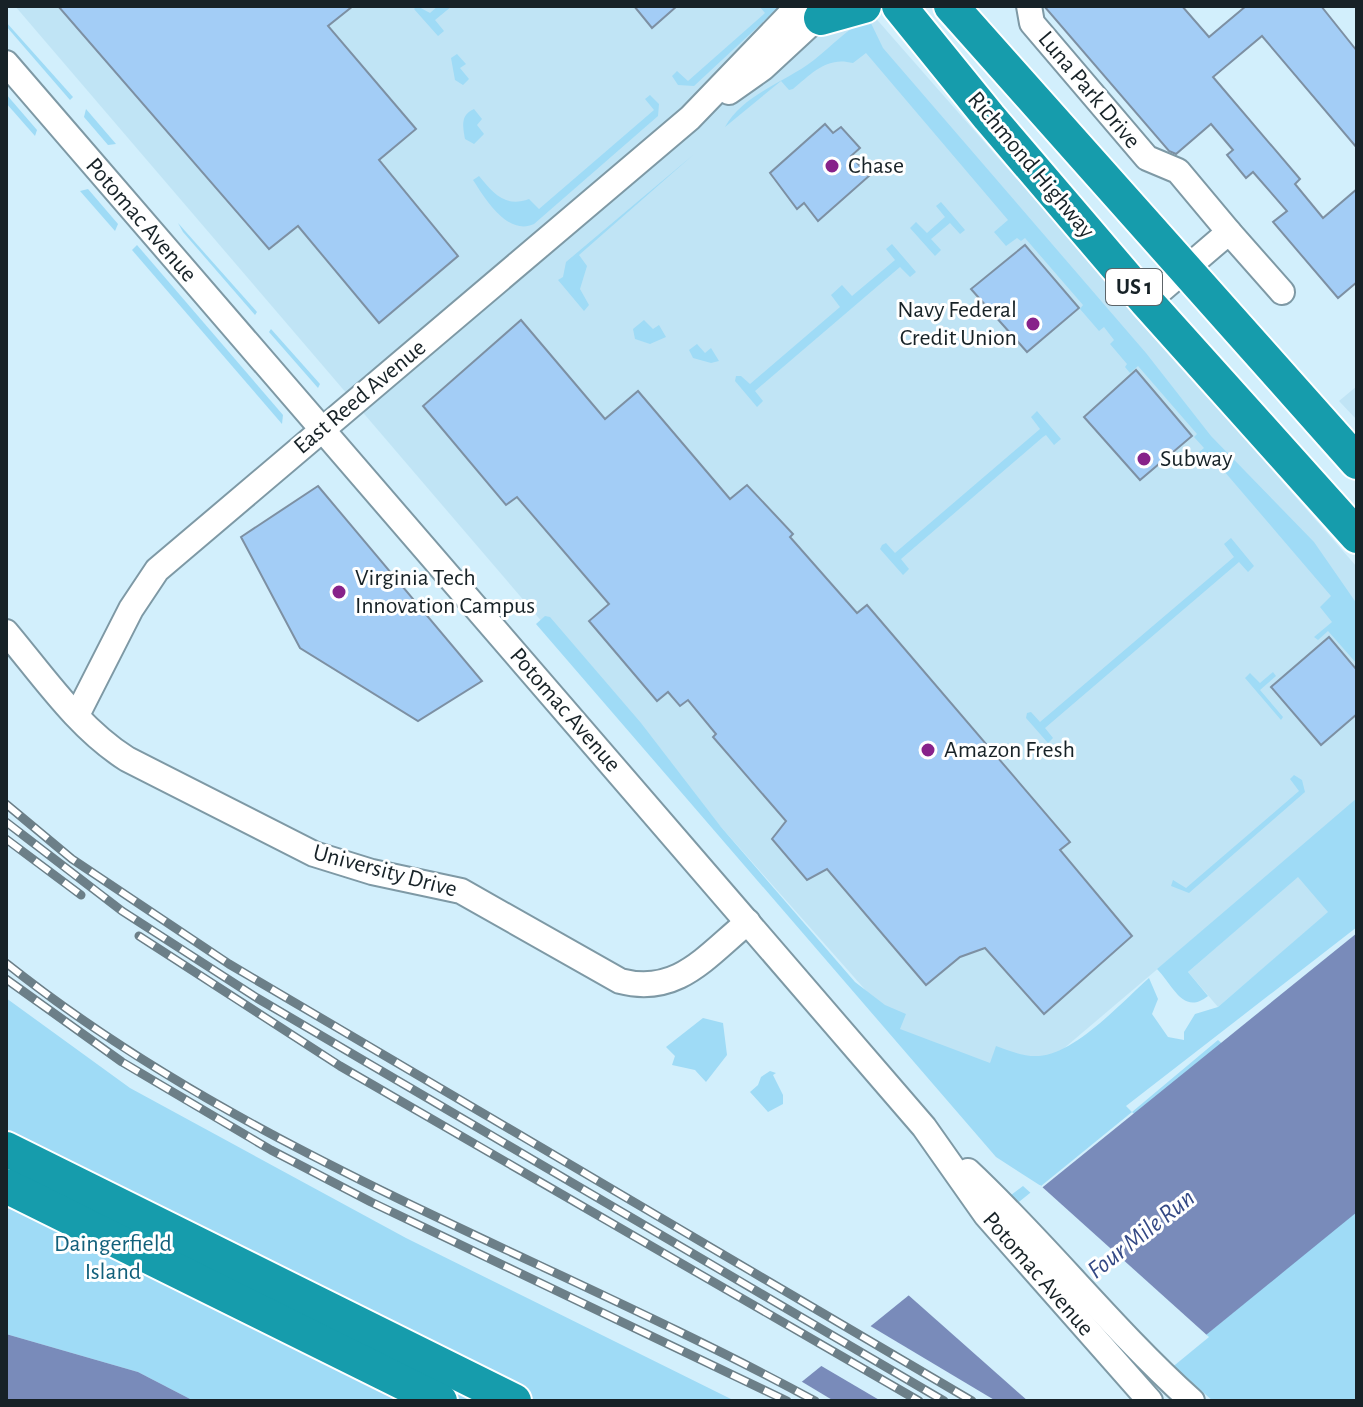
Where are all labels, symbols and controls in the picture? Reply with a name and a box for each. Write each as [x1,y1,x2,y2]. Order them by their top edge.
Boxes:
street label: Luna Park Drive [1033,27,1145,153]
street label: Richmond Highway [963,87,1099,243]
street label: Potomac Avenue [81,153,201,287]
place label: Chase [848,154,904,178]
marker: Chase [823,157,841,175]
road number: US 1 [1106,269,1162,305]
place label: Navy Federal Credit Union [897,298,1017,350]
marker: Navy Federal Credit Union [1024,315,1042,333]
street label: East Reed Avenue [290,335,430,459]
place label: Subway [1160,447,1232,471]
marker: Subway [1135,450,1153,468]
place label: Virginia Tech Innovation Campus [355,566,535,618]
marker: Virginia Tech Innovation Campus [330,583,348,601]
street label: Potomac Avenue [505,643,625,777]
place label: Amazon Fresh [944,738,1075,762]
marker: Amazon Fresh [919,741,937,759]
street label: University Drive [310,840,460,902]
water label: Four Mile Run [1083,1184,1199,1284]
street label: Potomac Avenue [978,1207,1098,1341]
park label: Daingerfield Island [54,1232,172,1284]

